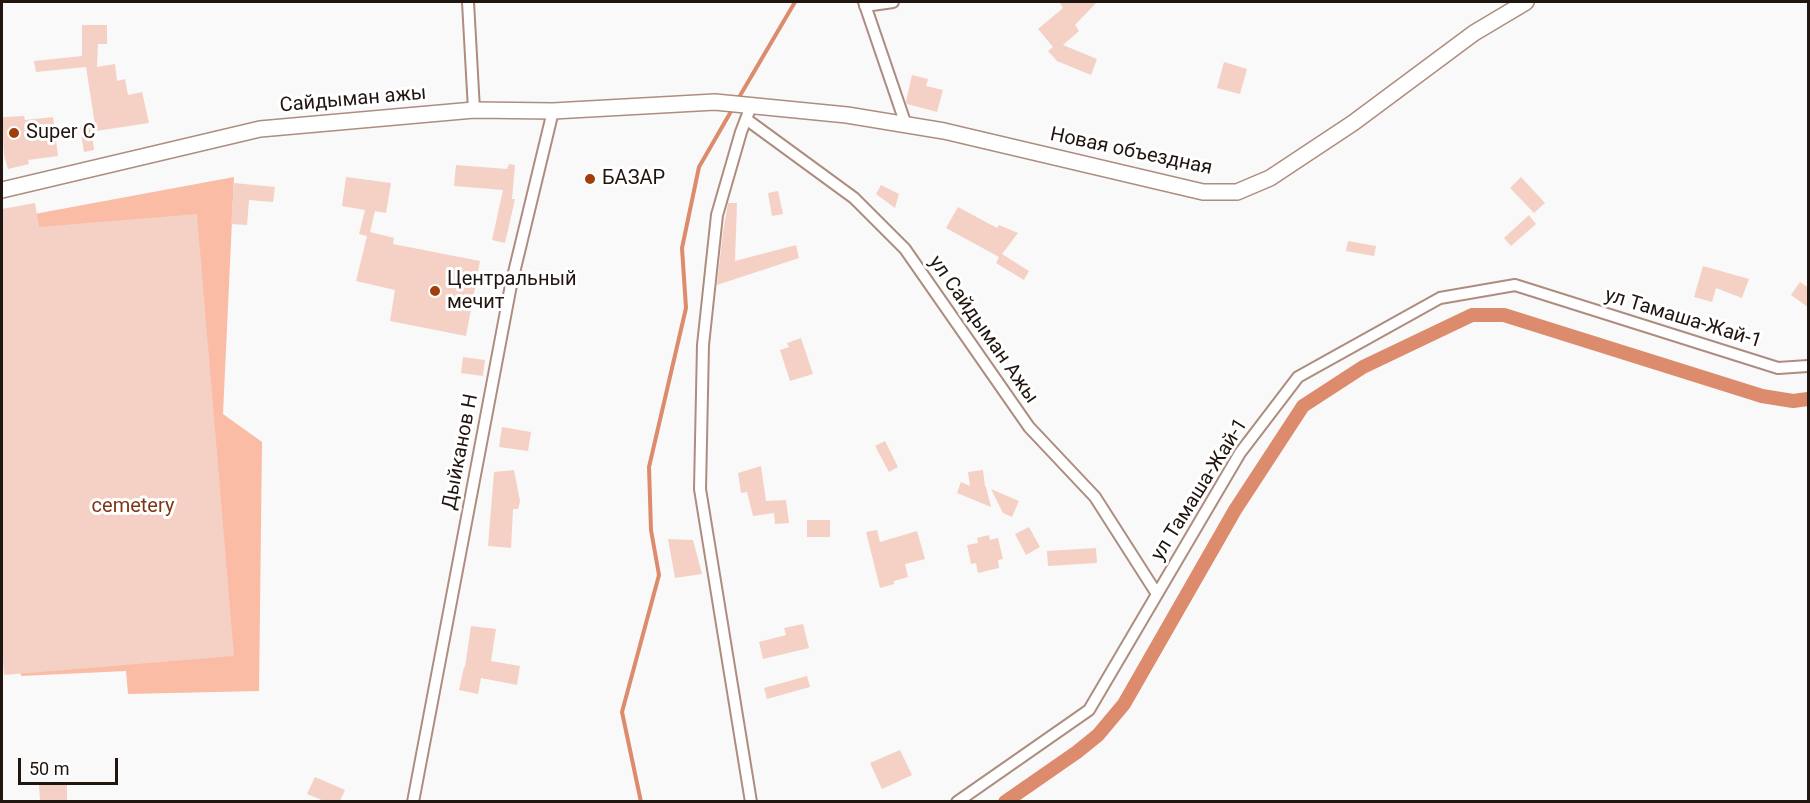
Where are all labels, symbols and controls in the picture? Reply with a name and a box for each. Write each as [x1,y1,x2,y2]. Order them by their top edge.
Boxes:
street label: Сайдыман ажы [279,82,427,118]
place label: Super C [26,121,95,145]
street label: Новая объездная [1048,123,1214,181]
marker: Super C [7,126,21,140]
place label: БАЗАР [602,167,665,191]
marker: БАЗАР [583,172,597,186]
street label: ул Сайдыман Ажы [923,252,1043,408]
place label: Центральный мечит [447,268,577,315]
marker: Центральный мечит [428,284,442,298]
street label: ул Тамаша-Жай-1 [1602,284,1764,354]
street label: Дыйканов Н [438,392,484,512]
street label: ул Тамаша-Жай-1 [1147,415,1253,565]
park label: cemetery [92,495,174,519]
scale bar [21,746,122,784]
text: 50 m [29,758,69,779]

